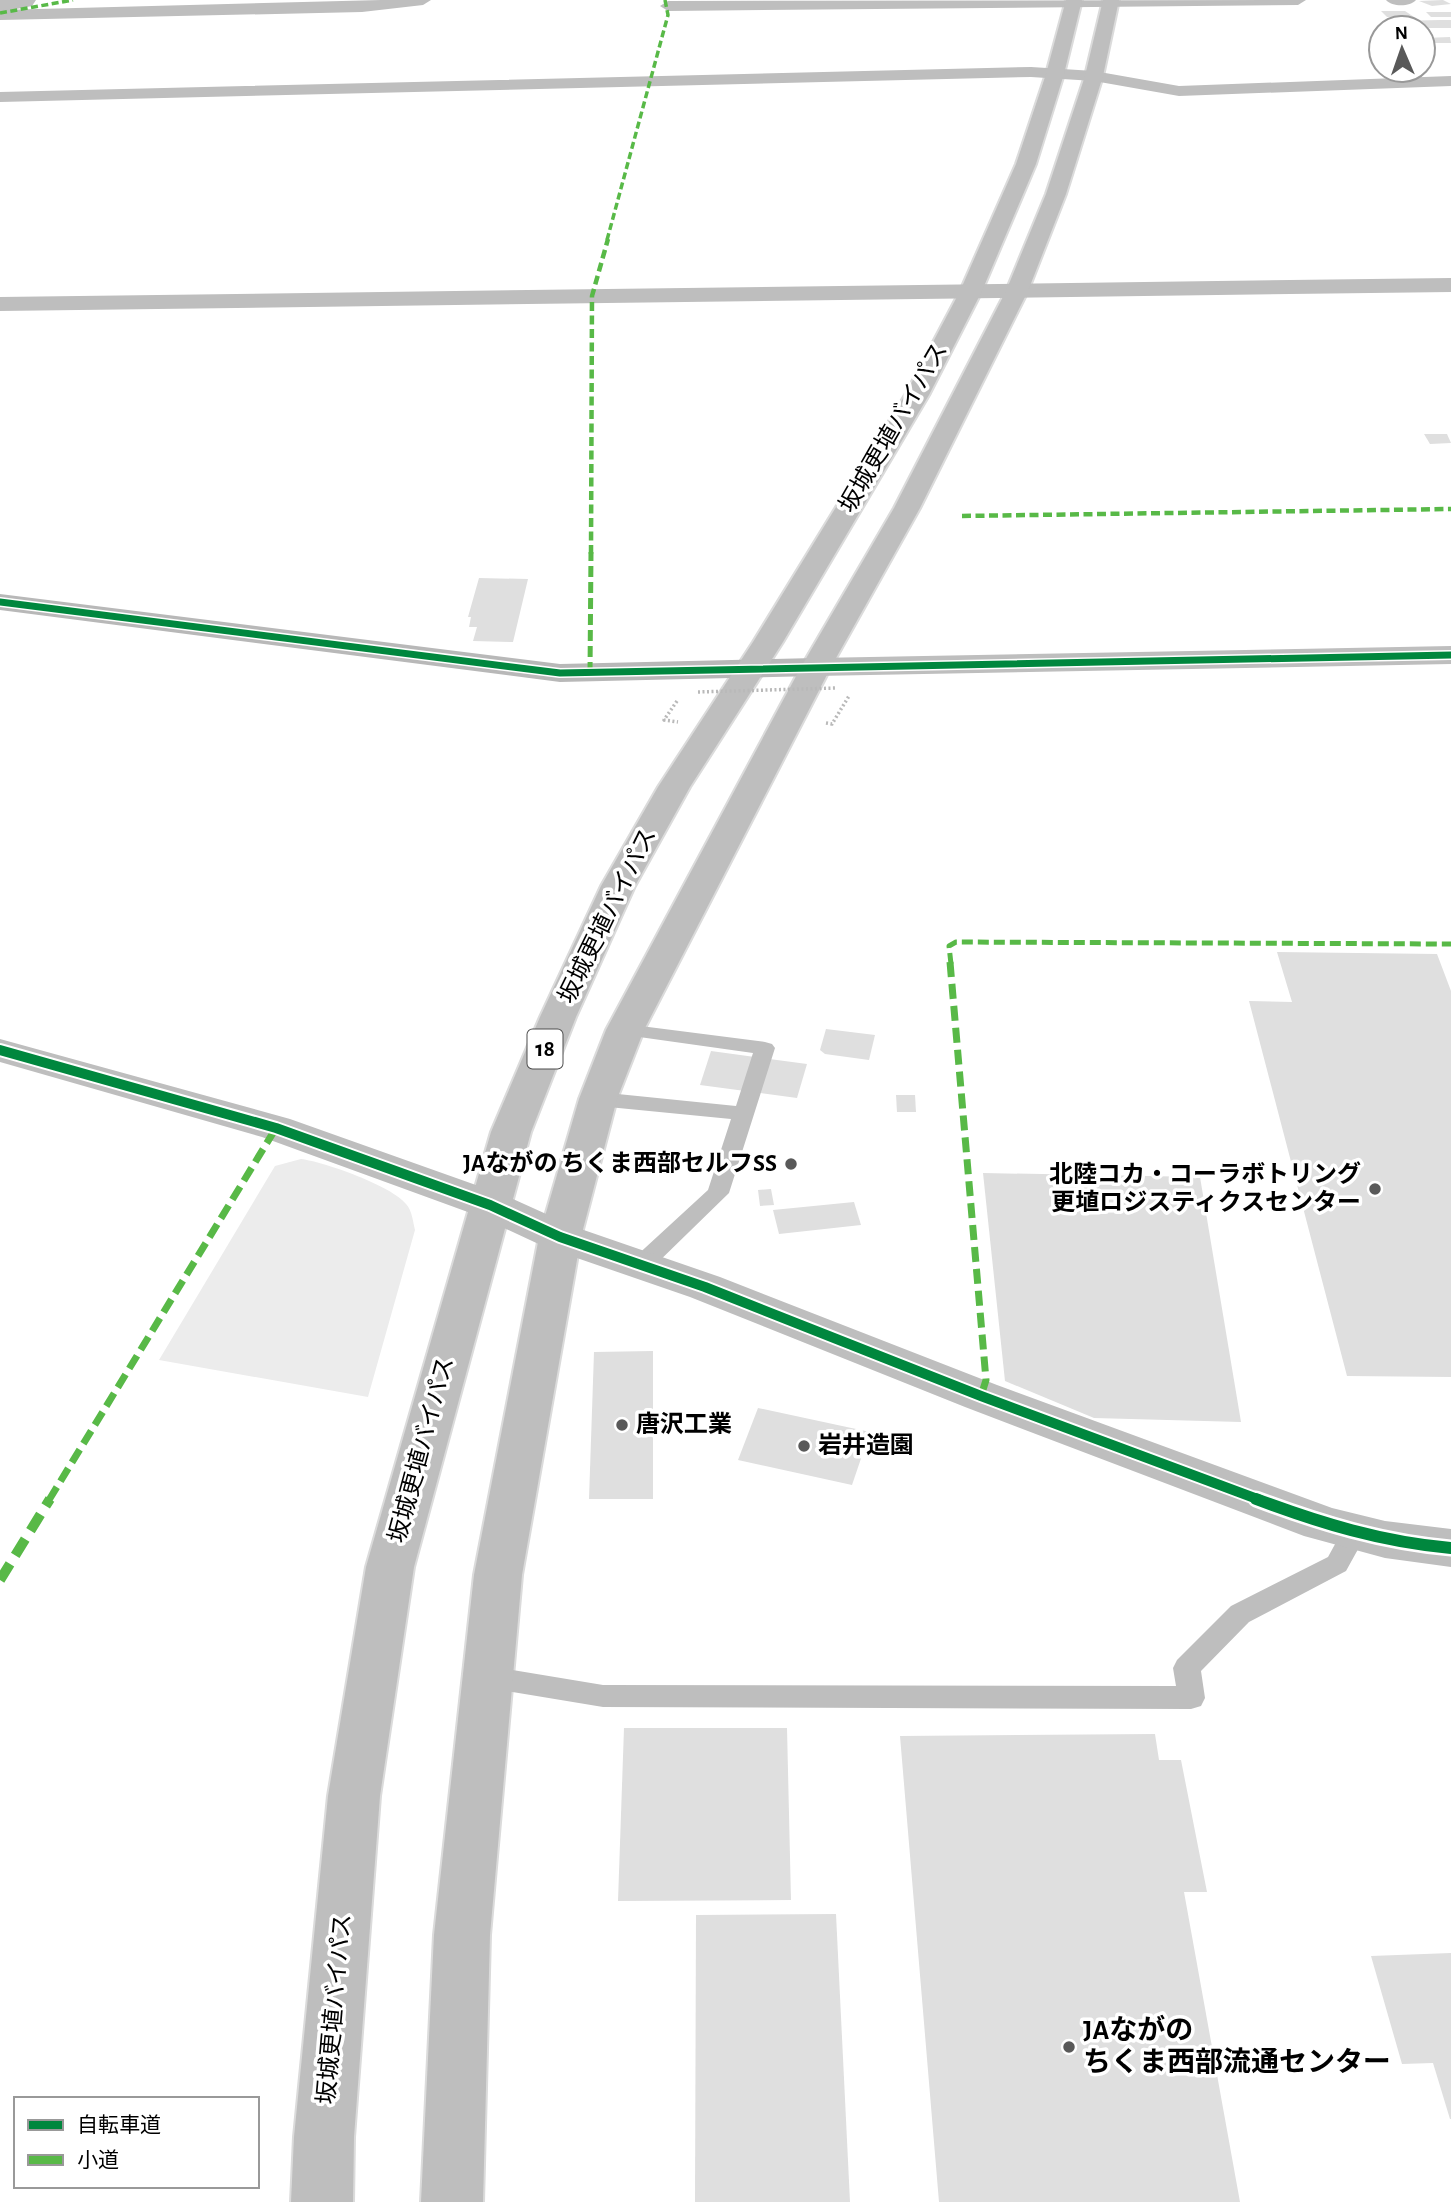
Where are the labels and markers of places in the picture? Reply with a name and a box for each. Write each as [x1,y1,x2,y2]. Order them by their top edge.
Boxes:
place label: JAながの ちくま西部セルフSS [463,1150,777,1176]
marker: JAながの ちくま西部セルフSS [783,1156,799,1172]
place label: 北陸コカ・コーラボトリング 更埴ロジスティクスセンター [1049,1161,1361,1215]
marker: 北陸コカ・コーラボトリング 更埴ロジスティクスセンター [1367,1181,1383,1197]
place label: 唐沢工業 [636,1411,732,1437]
marker: 唐沢工業 [614,1417,630,1433]
place label: 岩井造園 [818,1432,914,1458]
marker: 岩井造園 [796,1438,812,1454]
place label: JAながの ちくま西部流通センター [1083,2014,1391,2077]
marker: JAながの ちくま西部流通センター [1061,2039,1077,2055]

